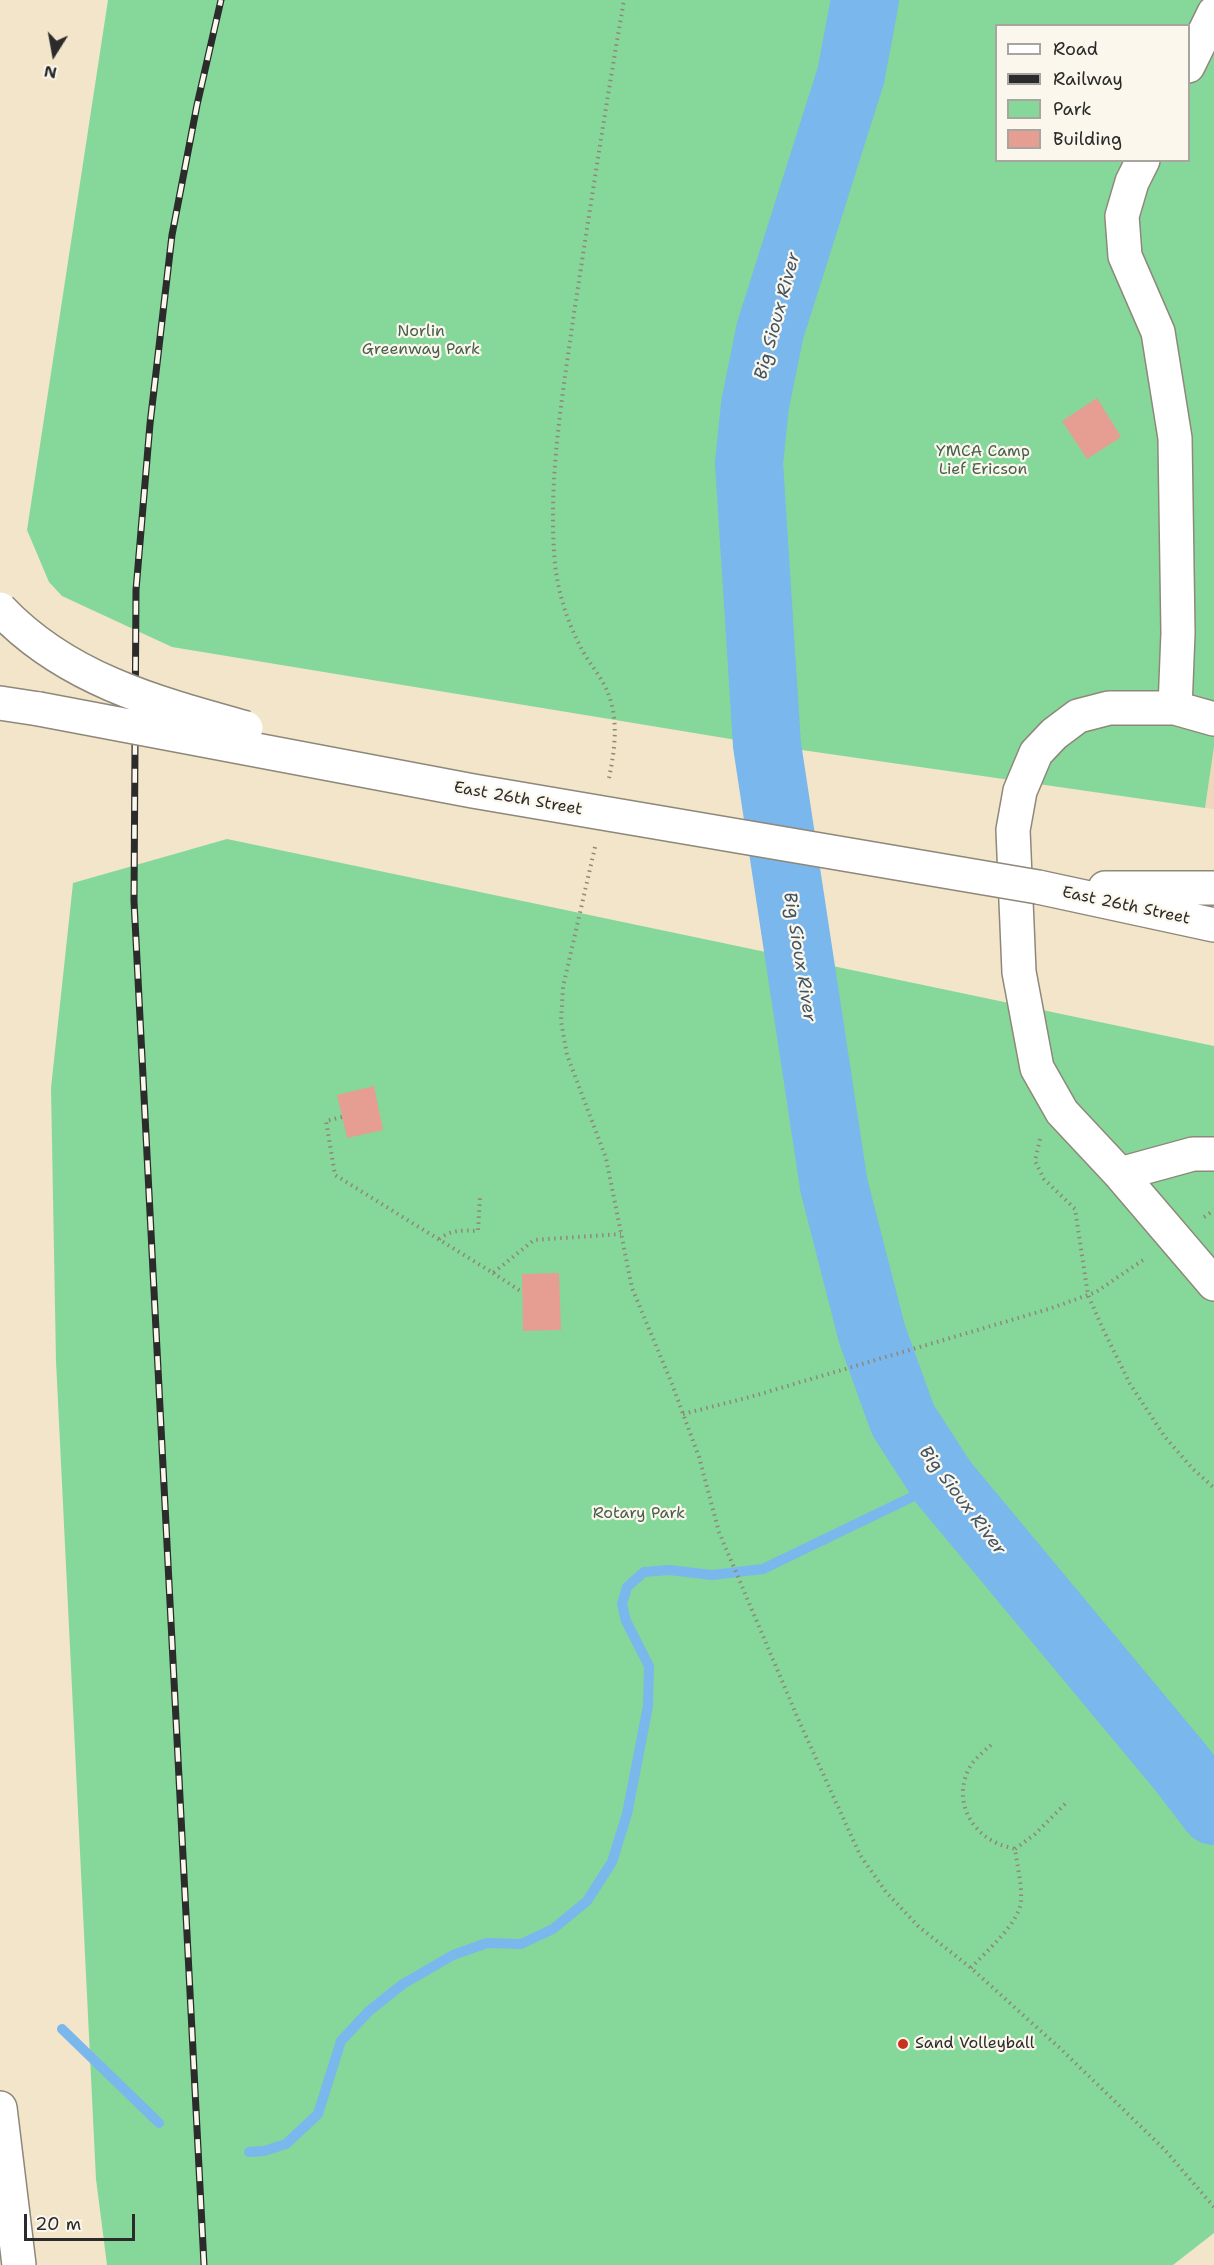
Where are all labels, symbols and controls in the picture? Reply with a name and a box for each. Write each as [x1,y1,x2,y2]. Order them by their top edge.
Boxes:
north arrow [24,24,84,84]
legend [995,24,1190,162]
text: Road [1053,37,1098,61]
text: N [42,61,59,84]
text: Railway [1053,67,1123,91]
text: Park [1053,97,1092,121]
text: Building [1053,127,1122,151]
water label: Big Sioux River [751,250,805,382]
park label: Norlin Greenway Park [362,322,480,360]
park label: YMCA Camp Lief Ericson [936,442,1030,480]
street label: East 26th Street [452,778,584,820]
street label: East 26th Street [1060,883,1192,929]
water label: Big Sioux River [778,891,820,1023]
water label: Big Sioux River [914,1442,1010,1560]
park label: Rotary Park [593,1504,685,1524]
place label: Sand Volleyball [915,2034,1035,2054]
marker: Sand Volleyball [896,2037,910,2051]
scale bar [27,2202,138,2240]
text: 20 m [35,2212,81,2236]

